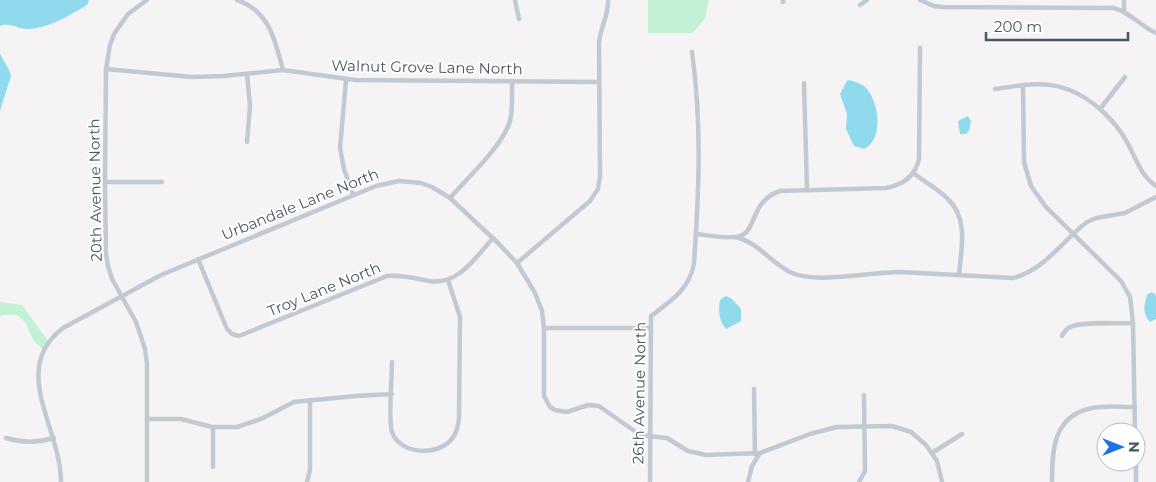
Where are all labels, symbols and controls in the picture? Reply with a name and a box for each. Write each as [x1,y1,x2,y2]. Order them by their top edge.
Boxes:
scale bar [986,10,1128,42]
text: 200 m [994,17,1042,36]
street label: Walnut Grove Lane North [331,56,523,78]
street label: 20th Avenue North [84,118,106,262]
street label: Urbandale Lane North [219,164,381,244]
street label: Troy Lane North [265,258,383,320]
street label: 26th Avenue North [628,322,650,464]
north arrow [1096,422,1146,472]
text: N [1125,441,1143,453]

